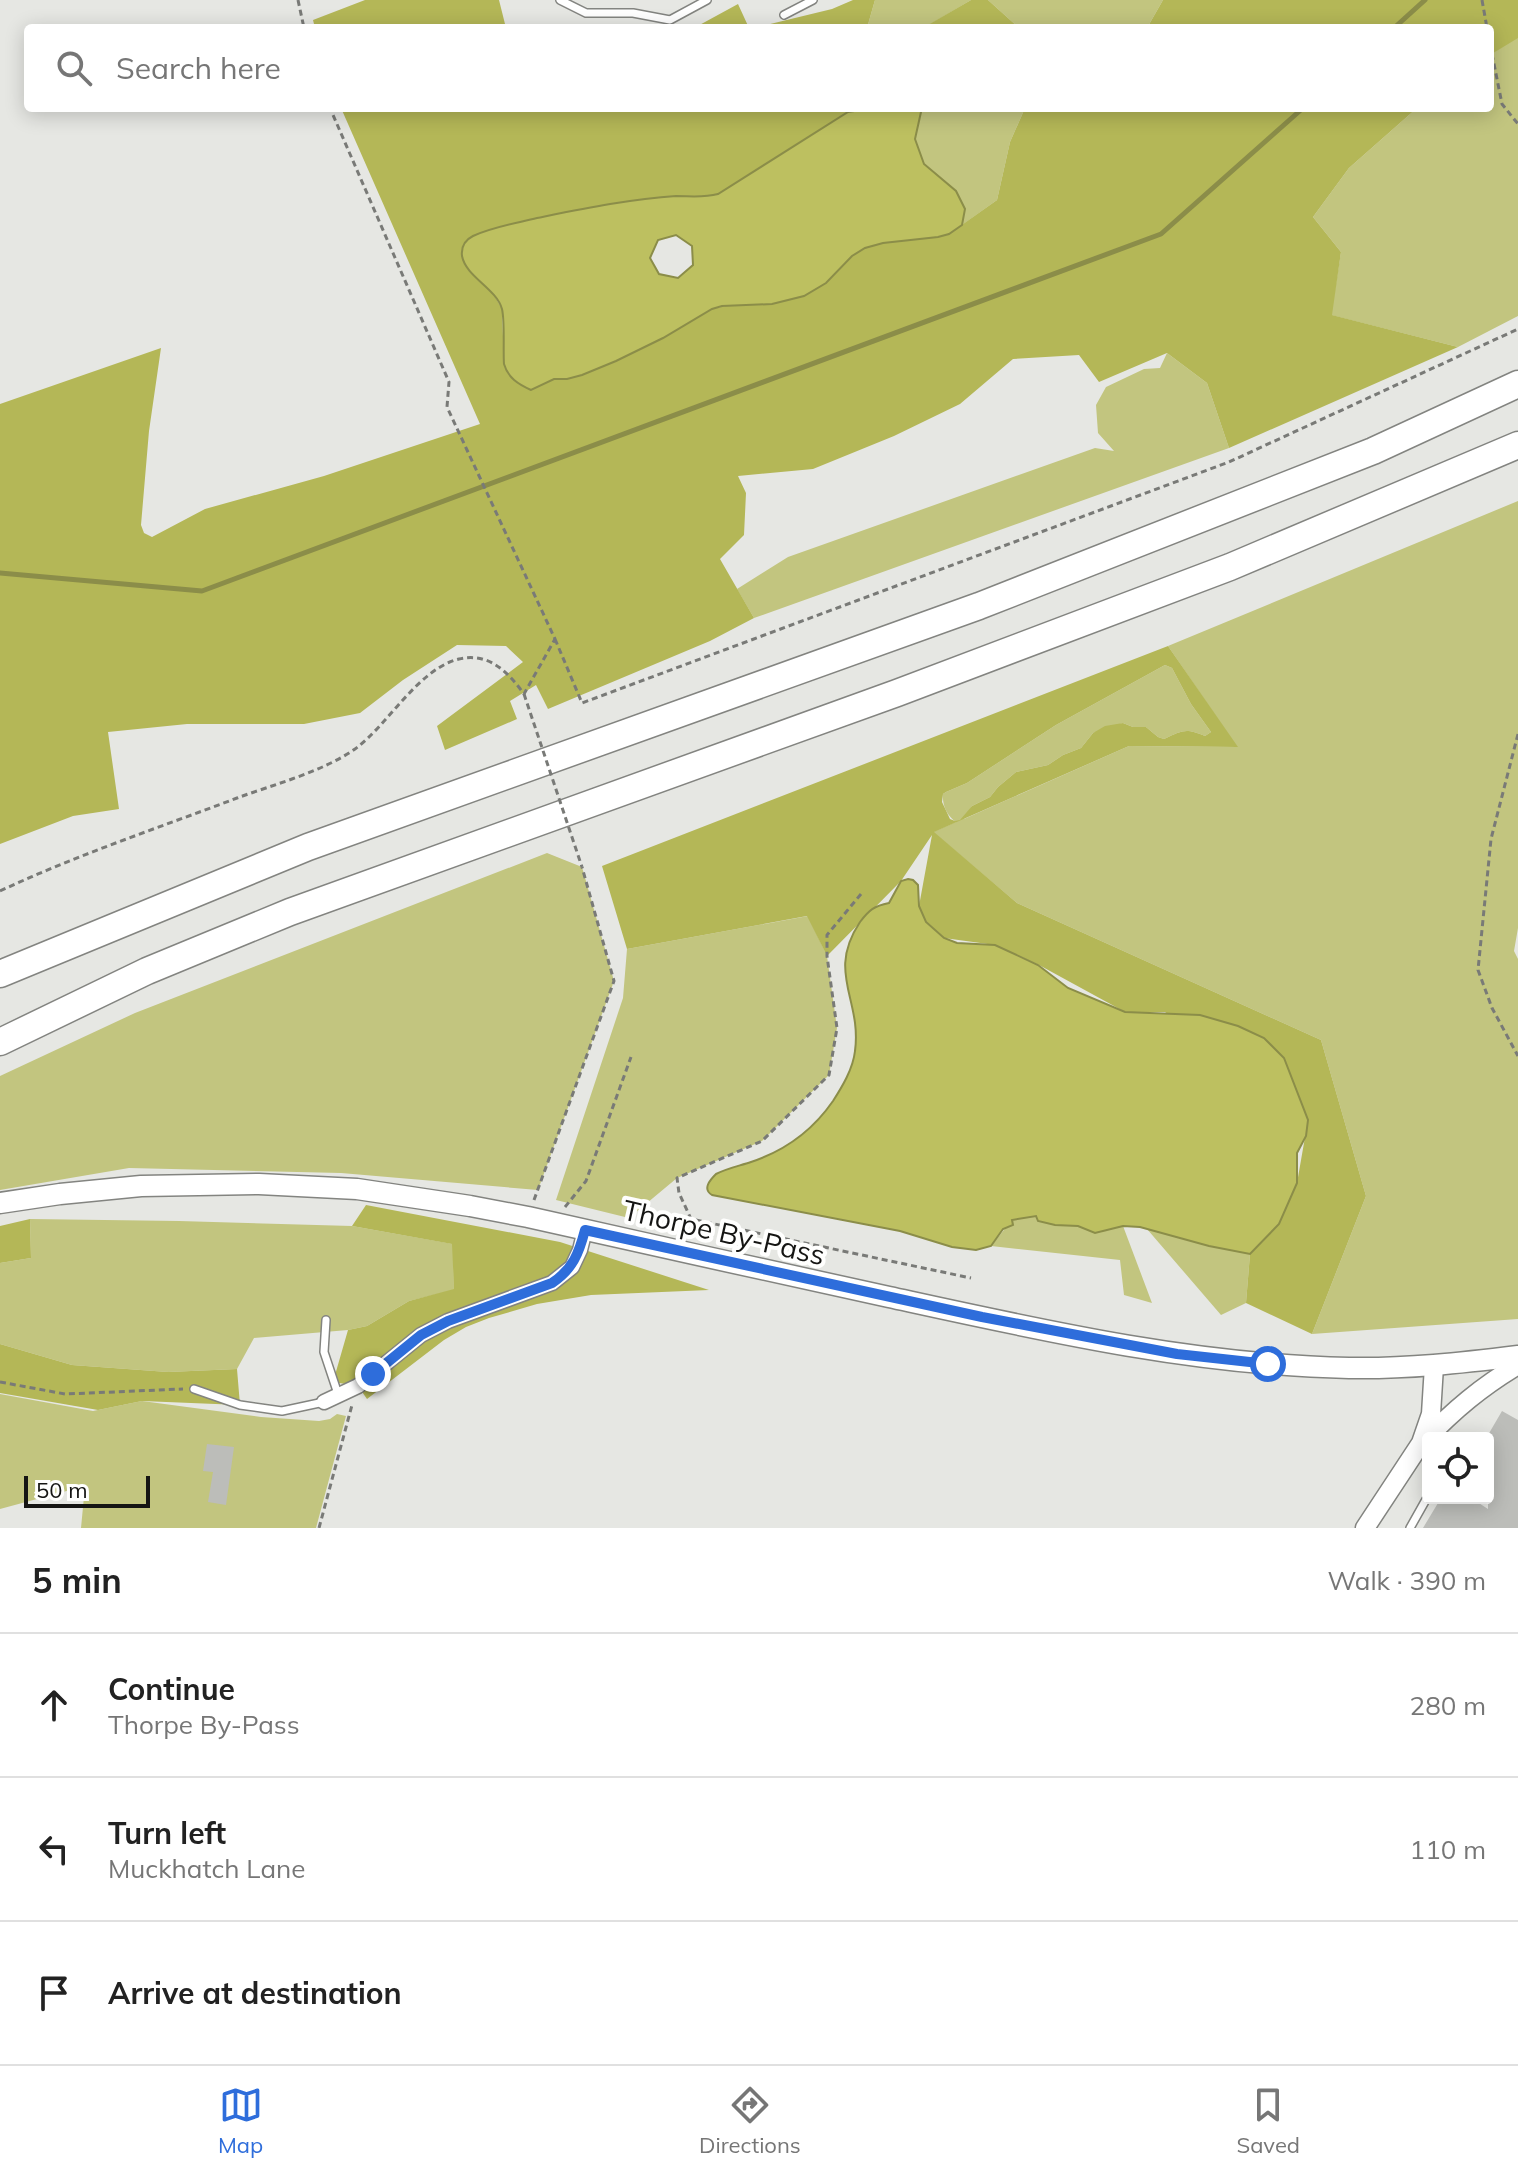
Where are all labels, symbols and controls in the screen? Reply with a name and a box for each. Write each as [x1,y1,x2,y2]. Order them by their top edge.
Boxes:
search box [24,24,1494,112]
icon: search [52,46,96,90]
text: Search here [116,49,281,87]
street label: Thorpe By-Pass [620,1192,828,1272]
route start [1250,1346,1286,1382]
route end [355,1356,391,1392]
map controls [1422,1432,1494,1504]
button: locate [1422,1432,1494,1504]
scale bar [24,1472,150,1508]
text: 50 m [36,1476,87,1504]
text: 5 min [32,1559,122,1602]
text: Walk · 390 m [1327,1564,1486,1597]
text: Continue [108,1670,235,1708]
icon: ahead [32,1683,76,1727]
text: 280 m [1410,1689,1486,1722]
text: Thorpe By-Pass [108,1708,300,1741]
text: Turn left [108,1814,226,1852]
icon: left [32,1827,76,1871]
text: 110 m [1410,1833,1486,1866]
text: Muckhatch Lane [108,1852,305,1885]
icon: arrive [32,1971,76,2015]
text: Arrive at destination [108,1974,402,2012]
tab: Map [218,2083,263,2159]
tab: Directions [699,2083,801,2159]
tab: Saved [1237,2083,1300,2159]

